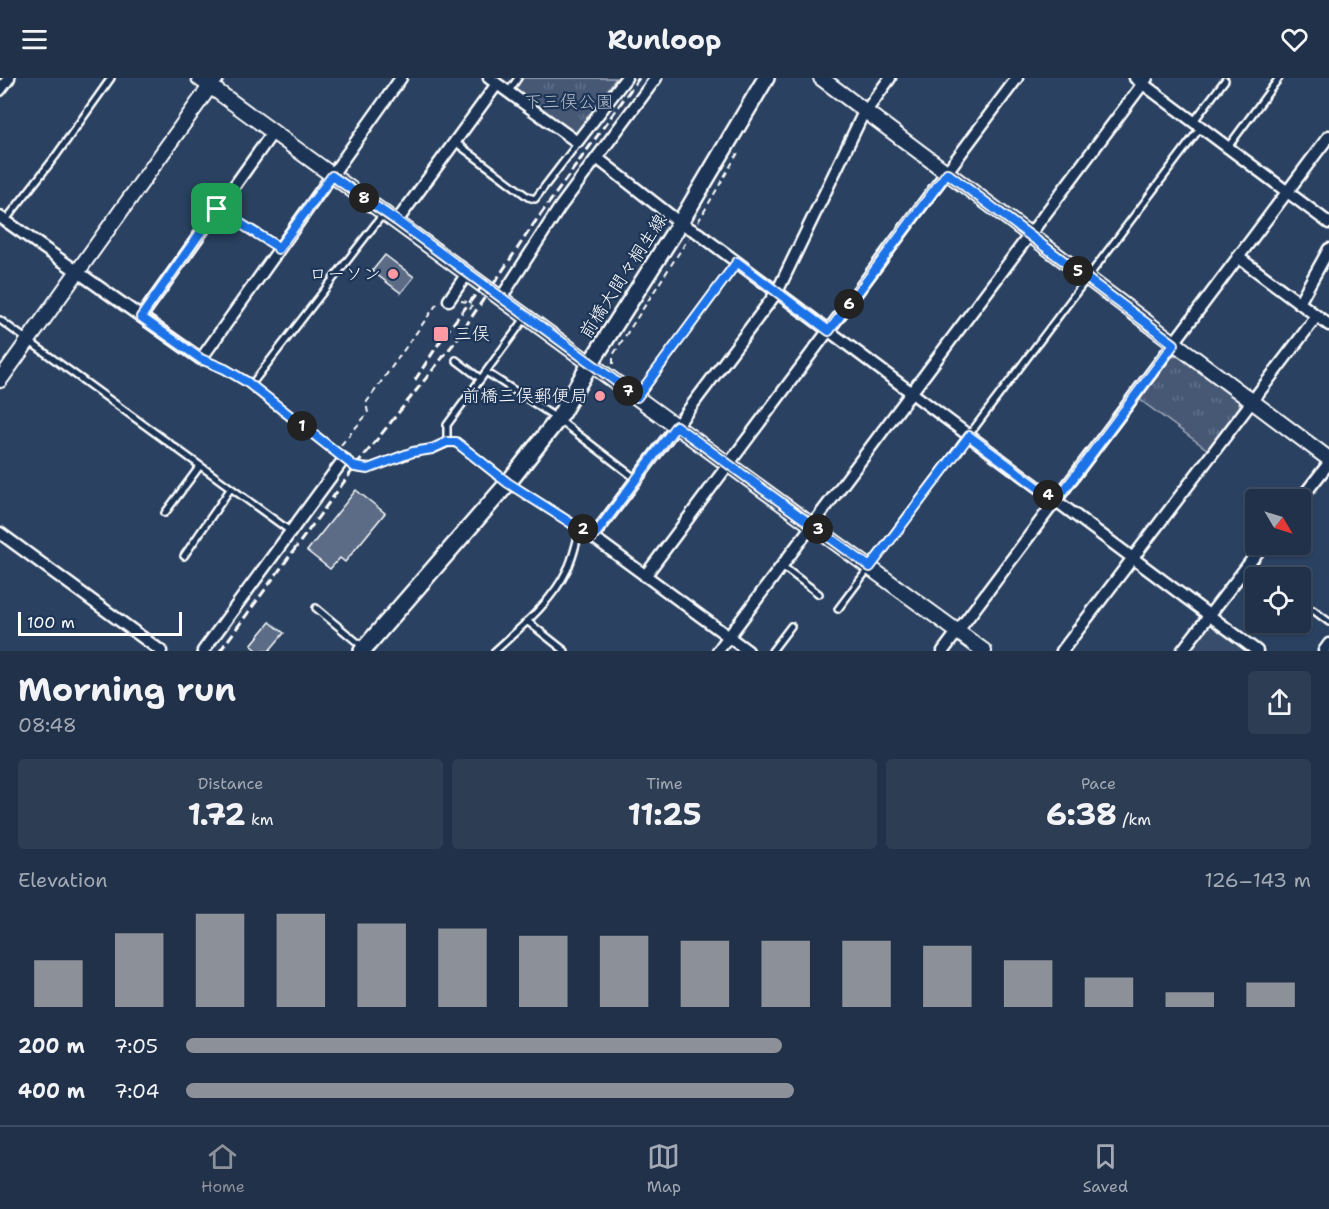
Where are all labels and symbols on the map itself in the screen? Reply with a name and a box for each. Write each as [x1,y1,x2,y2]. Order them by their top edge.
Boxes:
park label: 下三俣公園 [524,90,614,114]
pin [191,183,242,234]
pin: 8 [349,183,379,213]
street label: 前橋大間々桐生線 [574,209,672,343]
pin: 5 [1063,256,1093,286]
place label: ローソン [309,262,381,286]
marker: ローソン [386,267,400,281]
pin: 6 [834,289,864,319]
place label: 三俣 [454,322,490,346]
marker: 三俣 [432,325,450,343]
pin: 7 [613,376,643,406]
place label: 前橋三俣郵便局 [462,384,588,408]
marker: 前橋三俣郵便局 [593,389,607,403]
pin: 1 [287,411,317,441]
pin: 4 [1033,480,1063,510]
north arrow [1245,489,1311,555]
pin: 2 [568,514,598,544]
pin: 3 [803,514,833,544]
scale bar [18,609,182,636]

